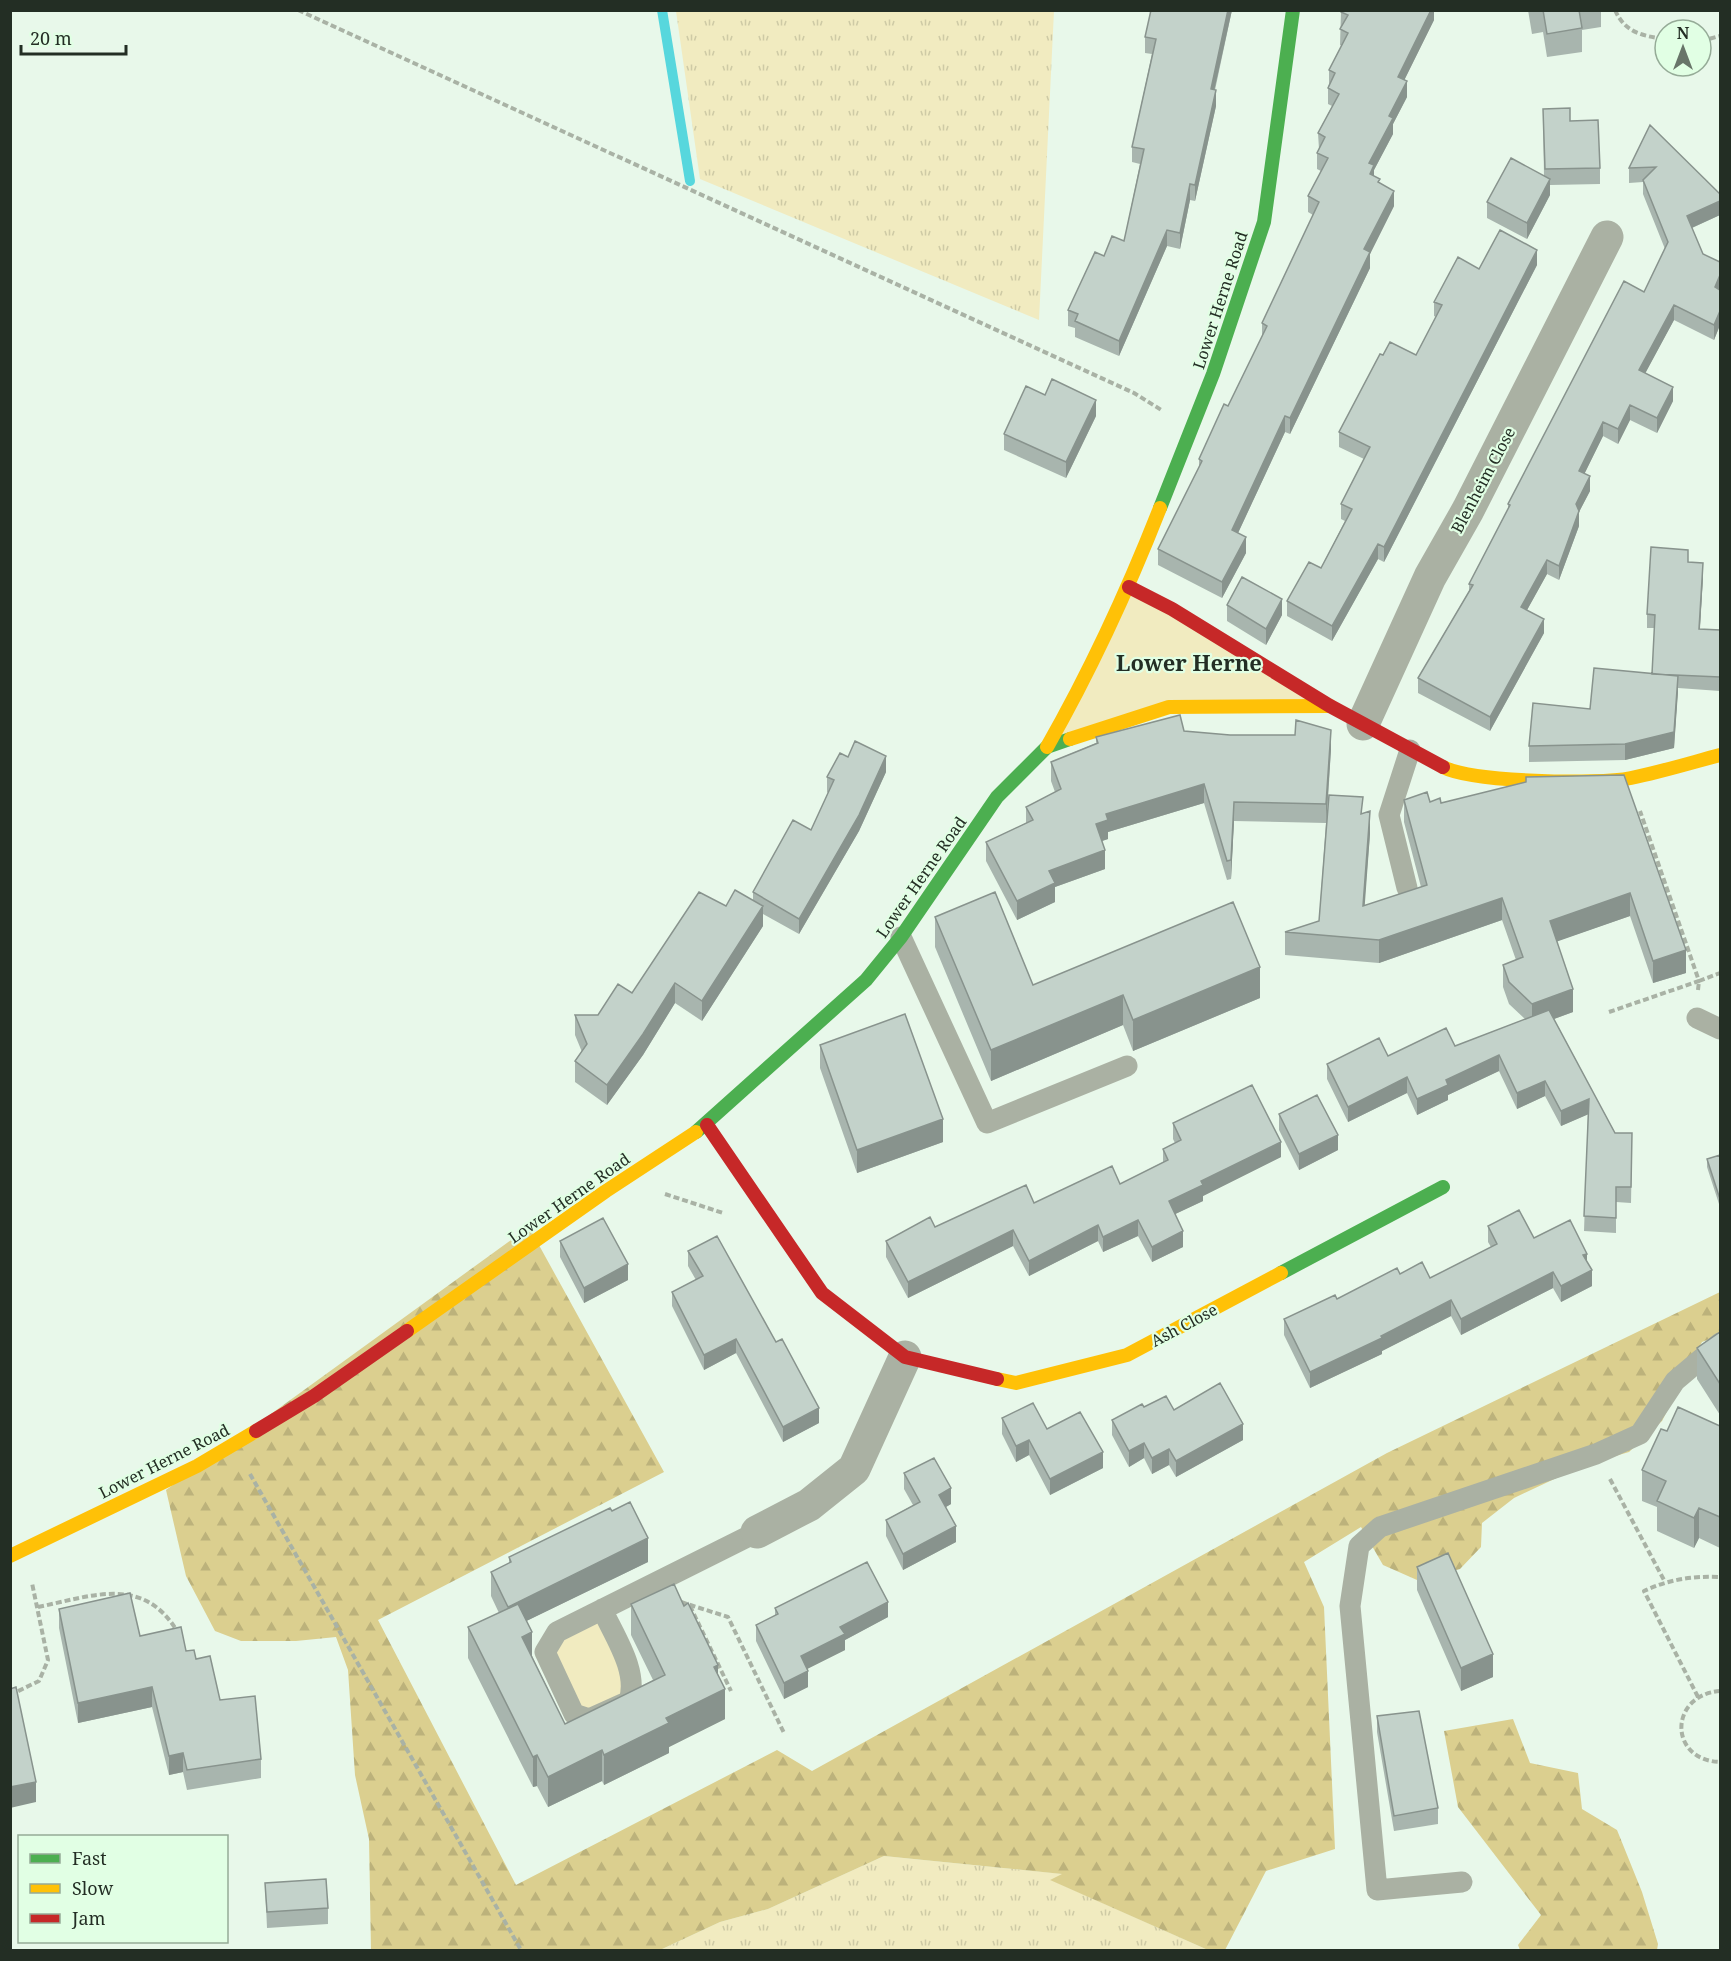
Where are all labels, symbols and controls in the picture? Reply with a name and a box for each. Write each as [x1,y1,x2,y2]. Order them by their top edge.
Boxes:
scale bar [21,18,126,56]
north arrow [1653,18,1713,78]
text: N [1677,22,1690,44]
text: 20 m [30,26,72,50]
street label: Lower Herne Road [1187,228,1253,372]
street label: Blenheim Close [1446,423,1520,537]
district label: Lower Herne [1116,647,1262,677]
street label: Lower Herne Road [871,812,971,942]
street label: Lower Herne Road [504,1148,634,1248]
street label: Ash Close [1147,1298,1221,1352]
street label: Lower Herne Road [95,1419,233,1503]
legend [18,1835,228,1943]
text: Fast [72,1846,107,1870]
text: Slow [72,1876,114,1900]
text: Jam [71,1906,106,1930]

